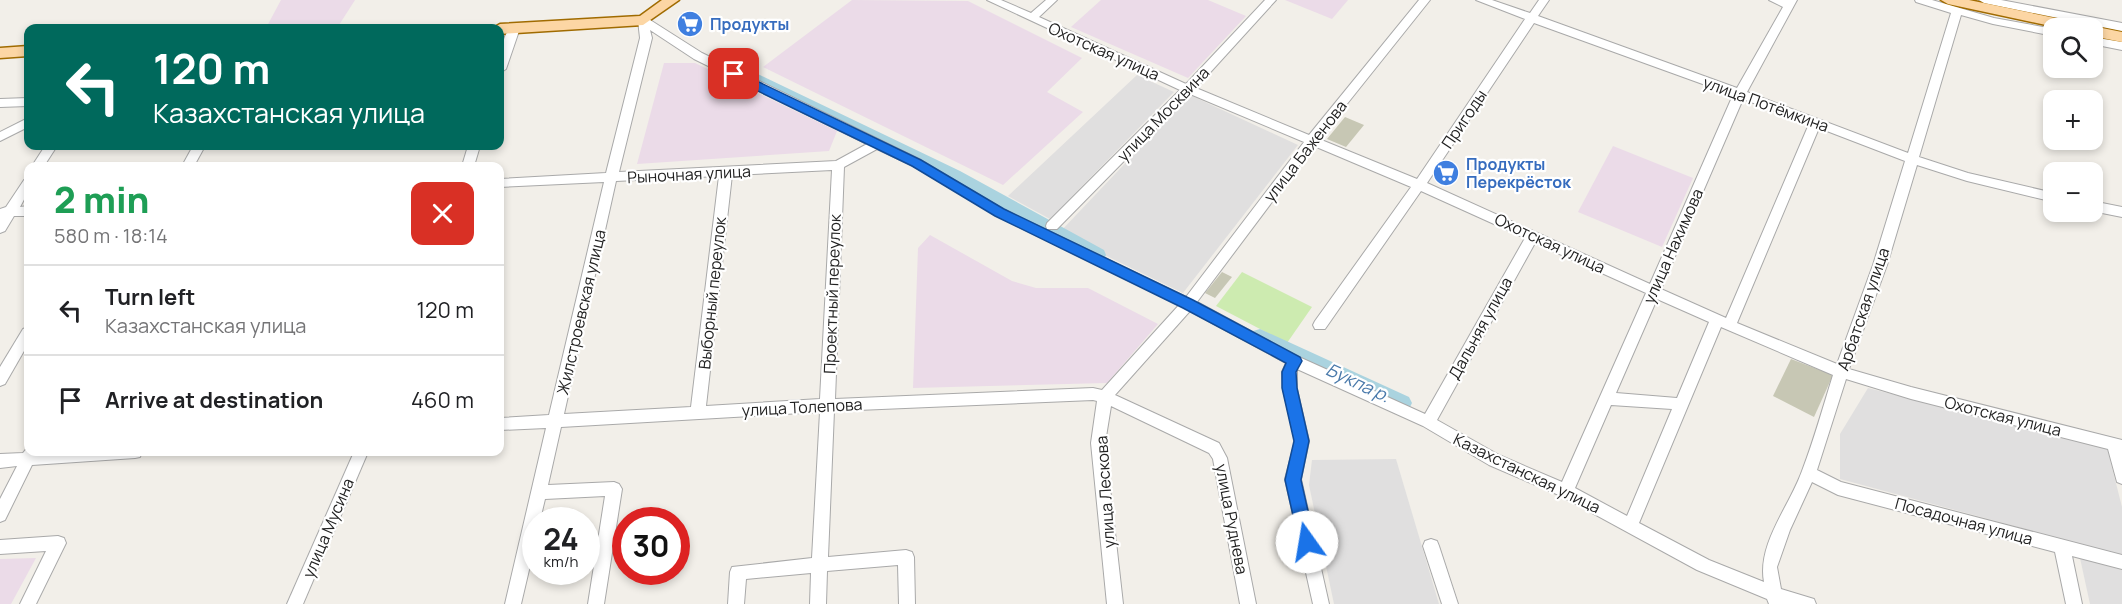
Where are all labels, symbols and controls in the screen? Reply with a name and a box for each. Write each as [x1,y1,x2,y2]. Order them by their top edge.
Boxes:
supermarket icon: Продукты [675,9,705,39]
place label: Продукты [710,13,789,35]
street label: Охотская улица [1045,17,1163,85]
map controls [2043,18,2103,222]
button: search [2043,18,2103,78]
text: 120 m [153,39,270,97]
icon: left [54,48,132,126]
pin [708,48,759,99]
icon: arrive [717,57,750,90]
street label: улица Москвина [1112,62,1214,166]
street label: улица Потёмкина [1700,71,1832,137]
street label: Пригоды [1436,85,1492,153]
button: + [2043,90,2103,150]
text: Казахстанская улица [153,94,425,131]
street label: улица Баженова [1258,96,1352,206]
place label: Продукты Перекрёсток [1466,153,1571,193]
supermarket icon: Продукты Перекрёсток [1431,158,1461,188]
street label: Рыночная улица [627,160,751,188]
button: − [2043,162,2103,222]
text: 2 min [54,175,149,224]
button: close [411,182,474,245]
street label: улица Нахимова [1638,185,1708,307]
street label: Охотская улица [1491,208,1609,278]
street label: Проектный переулок [818,213,846,374]
street label: Выборный переулок [693,215,731,370]
text: 580 m · 18:14 [54,222,168,249]
street label: Жилстроевская улица [551,227,611,397]
street label: Арбатская улица [1832,245,1894,373]
street label: Дальняя улица [1443,273,1517,383]
text: Turn left [105,282,195,312]
icon: left [54,294,87,327]
text: 120 m [416,295,474,325]
text: Казахстанская улица [105,312,306,339]
water label: Букпа р. [1322,357,1394,407]
icon: arrive [54,384,87,417]
text: Arrive at destination [105,385,323,415]
text: 460 m [411,385,474,415]
street label: Охотская улица [1942,391,2064,441]
street label: улица Толепова [741,393,863,421]
street label: Казахстанская улица [1450,428,1604,518]
street label: улица Лескова [1090,435,1120,549]
street label: улица Руднева [1211,462,1253,576]
street label: улица Мусина [297,475,359,581]
street label: Посадочная улица [1893,492,2035,550]
speed limit sign: 30 [612,507,690,585]
position arrow [1275,510,1339,574]
text: 24 [543,518,579,559]
text: km/h [544,551,578,572]

